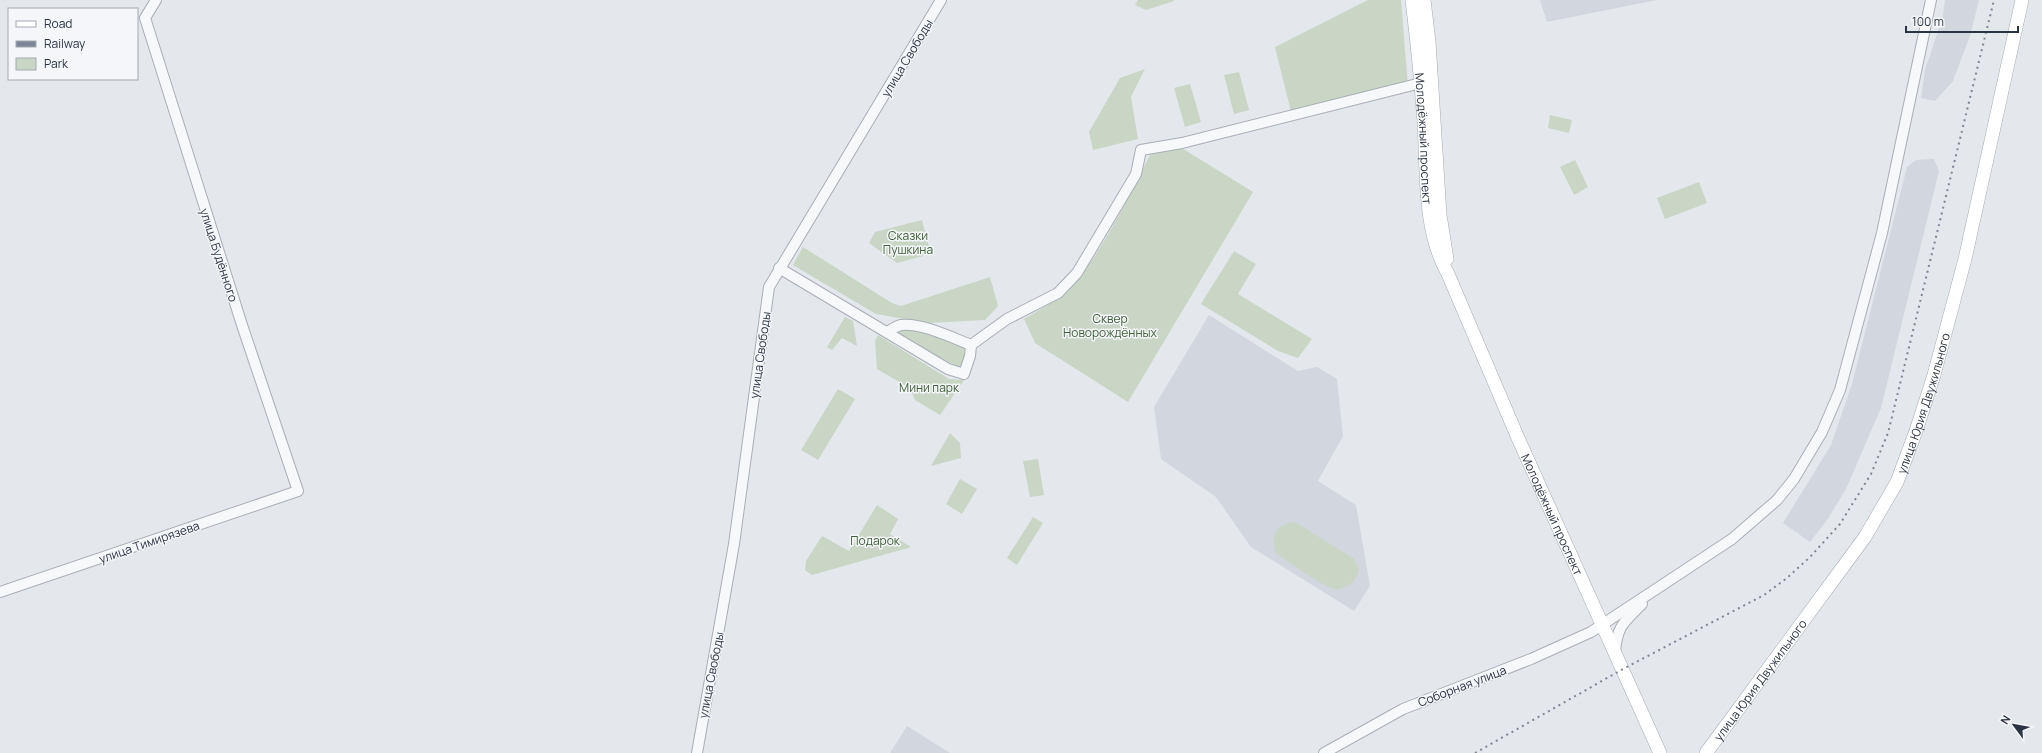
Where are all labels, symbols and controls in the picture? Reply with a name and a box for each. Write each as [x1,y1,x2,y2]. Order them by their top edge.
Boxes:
legend [8,8,138,80]
scale bar [1906,8,2018,34]
text: 100 m [1912,13,1944,30]
text: Road [44,15,72,32]
street label: улица Свободы [877,16,937,100]
text: Railway [44,35,86,52]
text: Park [44,55,69,72]
street label: Молодёжный проспект [1411,72,1437,205]
street label: улица Будённого [196,206,242,304]
park label: Сказки Пушкина [883,227,933,258]
street label: улица Свободы [745,310,775,400]
park label: Сквер Новорождённых [1063,310,1158,341]
street label: улица Юрия Двужильного [1892,331,1953,476]
park label: Мини парк [899,379,960,396]
street label: Молодёжный проспект [1518,451,1587,578]
street label: улица Тимирязева [96,517,202,567]
park label: Подарок [850,532,901,549]
street label: улица Юрия Двужильного [1709,615,1810,744]
street label: улица Свободы [694,630,728,720]
street label: Соборная улица [1415,661,1509,711]
north arrow [1994,705,2034,745]
text: N [1997,712,2014,727]

